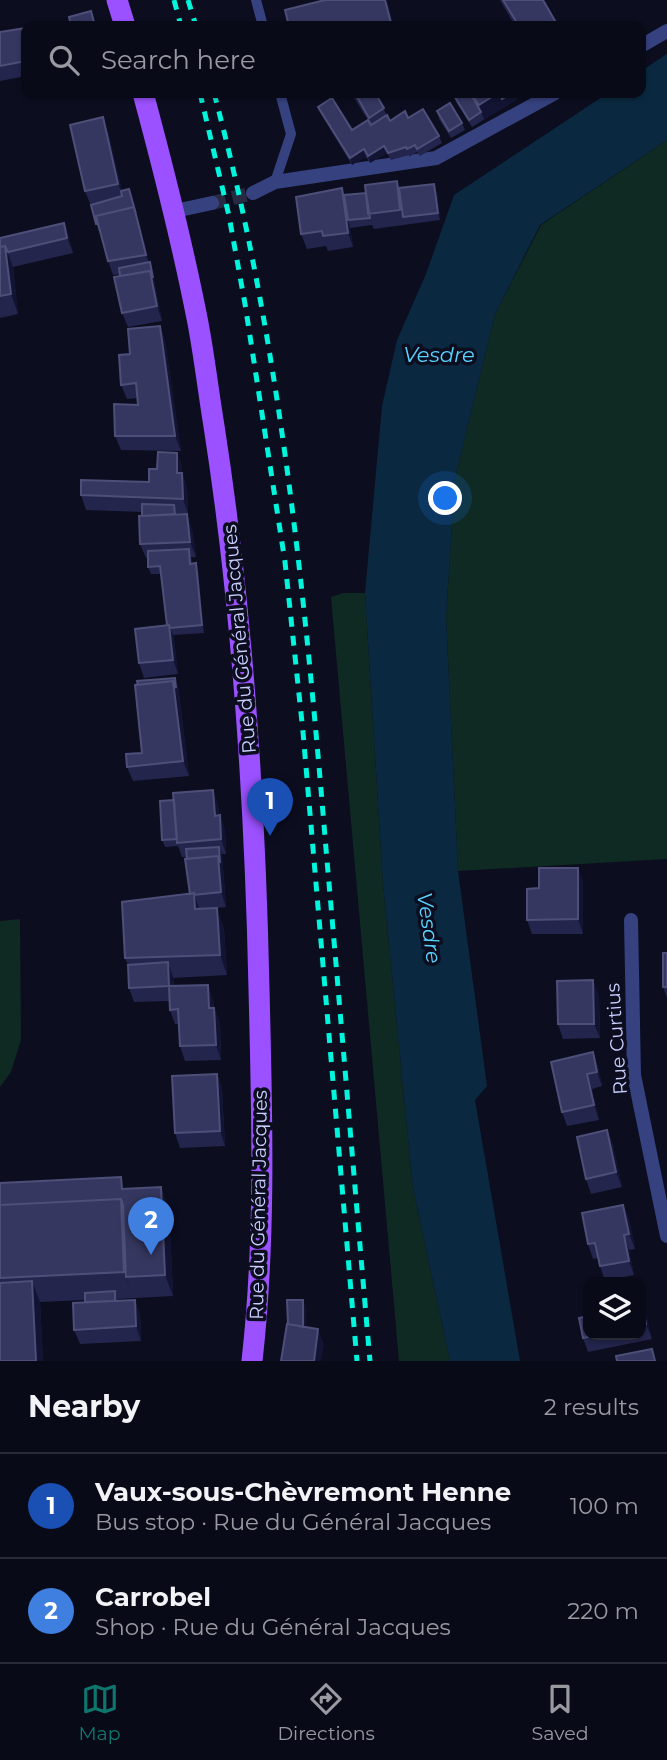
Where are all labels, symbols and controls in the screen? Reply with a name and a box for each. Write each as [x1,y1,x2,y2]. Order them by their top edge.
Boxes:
search box [21,21,646,98]
icon: search [45,41,83,79]
text: Search here [101,44,256,76]
water label: Vesdre [403,342,475,367]
your location [428,481,462,515]
street label: Rue du Général Jacques [218,523,261,754]
pin: 1 [247,778,293,836]
water label: Vesdre [412,891,447,965]
street label: Rue Curtius [601,982,632,1095]
street label: Rue du Général Jacques [245,1090,272,1320]
pin: 2 [128,1197,174,1255]
map controls [583,1277,646,1340]
button: layers [583,1277,646,1340]
text: Nearby [28,1388,140,1425]
text: 2 results [544,1393,639,1421]
text: Vaux-sous-Chèvremont Henne [95,1476,511,1508]
text: 1 [46,1492,56,1520]
text: 100 m [570,1492,639,1520]
text: Bus stop · Rue du Général Jacques [95,1508,491,1536]
text: Carrobel [95,1581,211,1613]
text: 2 [44,1597,58,1625]
text: 220 m [567,1597,639,1625]
text: Shop · Rue du Général Jacques [95,1613,451,1641]
tab: Map [78,1680,121,1745]
tab: Directions [277,1680,375,1745]
tab: Saved [532,1680,589,1745]

